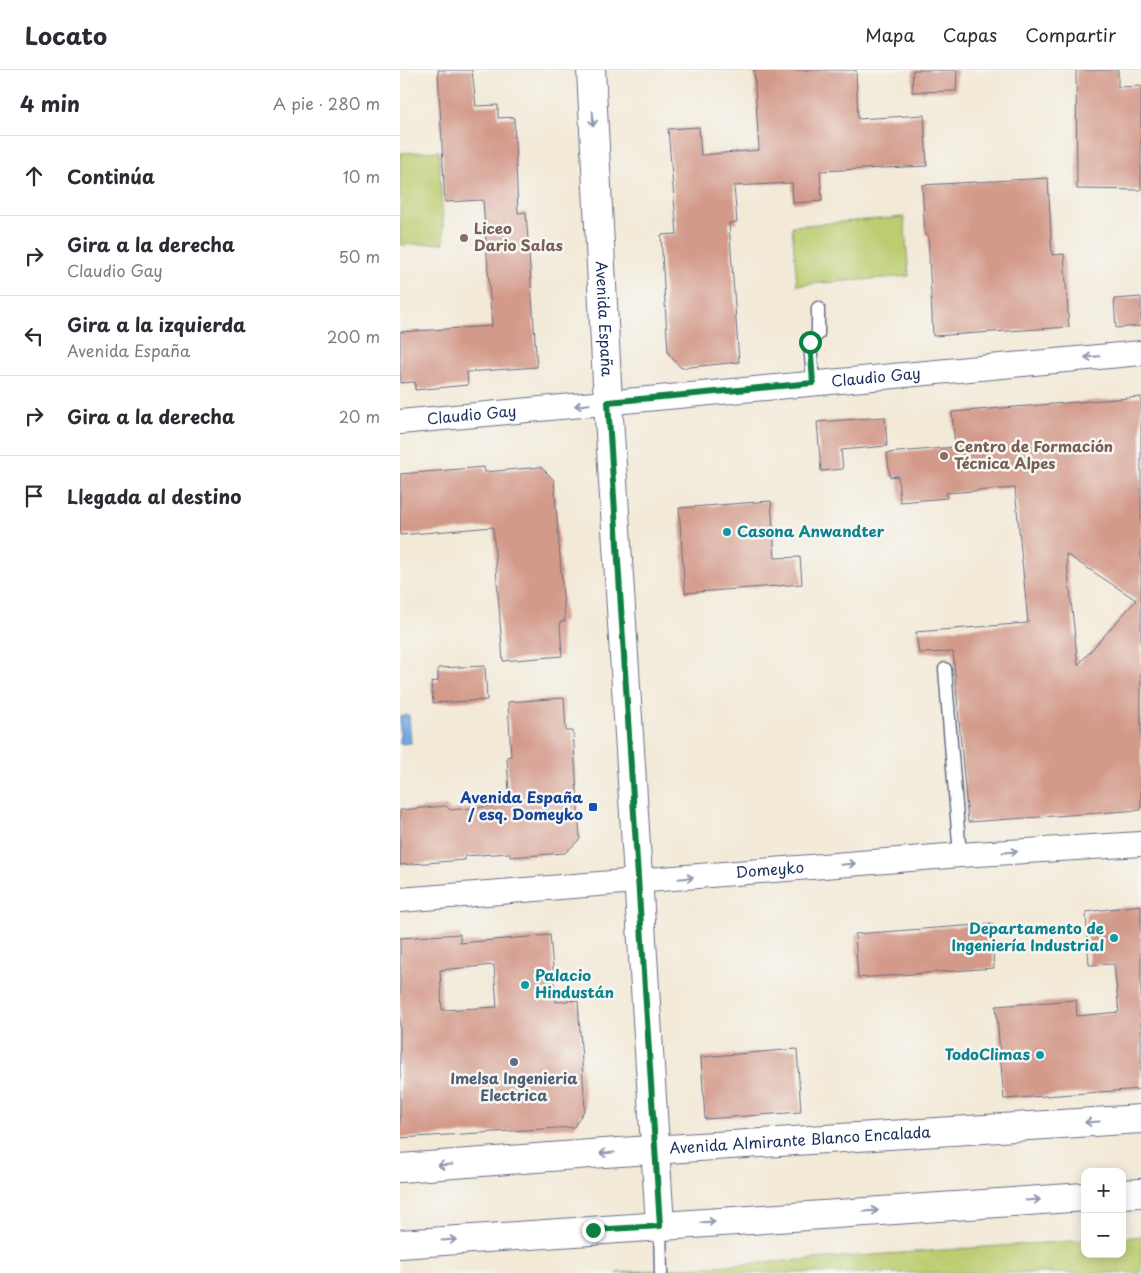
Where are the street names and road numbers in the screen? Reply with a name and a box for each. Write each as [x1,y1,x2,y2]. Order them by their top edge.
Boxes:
street label: Avenida España [591,260,620,377]
street label: Claudio Gay [830,361,922,392]
street label: Claudio Gay [426,398,517,429]
street label: Domeyko [735,855,805,883]
street label: Avenida Almirante Blanco Encalada [669,1119,932,1159]

